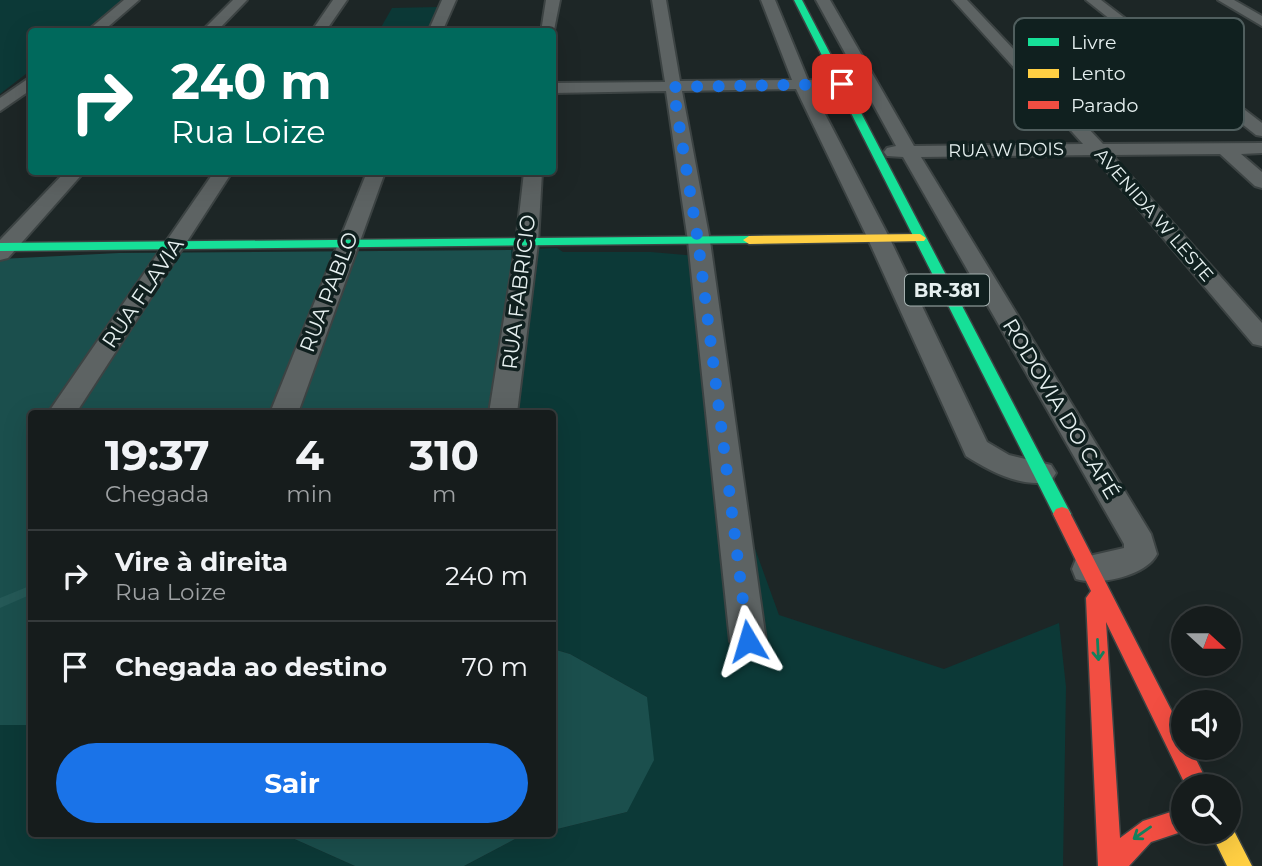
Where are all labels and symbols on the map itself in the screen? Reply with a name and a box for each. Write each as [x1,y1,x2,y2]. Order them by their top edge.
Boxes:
legend [1014,18,1244,130]
text: Livre [1071,31,1116,54]
pin [812,54,872,114]
text: Lento [1071,62,1126,85]
text: Parado [1071,94,1139,117]
street label: RUA W DOIS [948,138,1064,162]
street label: AVENIDA W LESTE [1090,144,1218,286]
street label: RUA FABRICIO [497,213,540,371]
street label: RUA PABLO [294,228,363,355]
street label: RUA FLAVIA [96,232,189,353]
road number: BR-381 [905,274,989,306]
street label: RODOVIA DO CAFÉ [998,314,1125,503]
position arrow [711,604,785,678]
north arrow [1171,606,1241,676]
one-way arrow [1092,638,1105,661]
one-way arrow [1133,826,1152,840]

